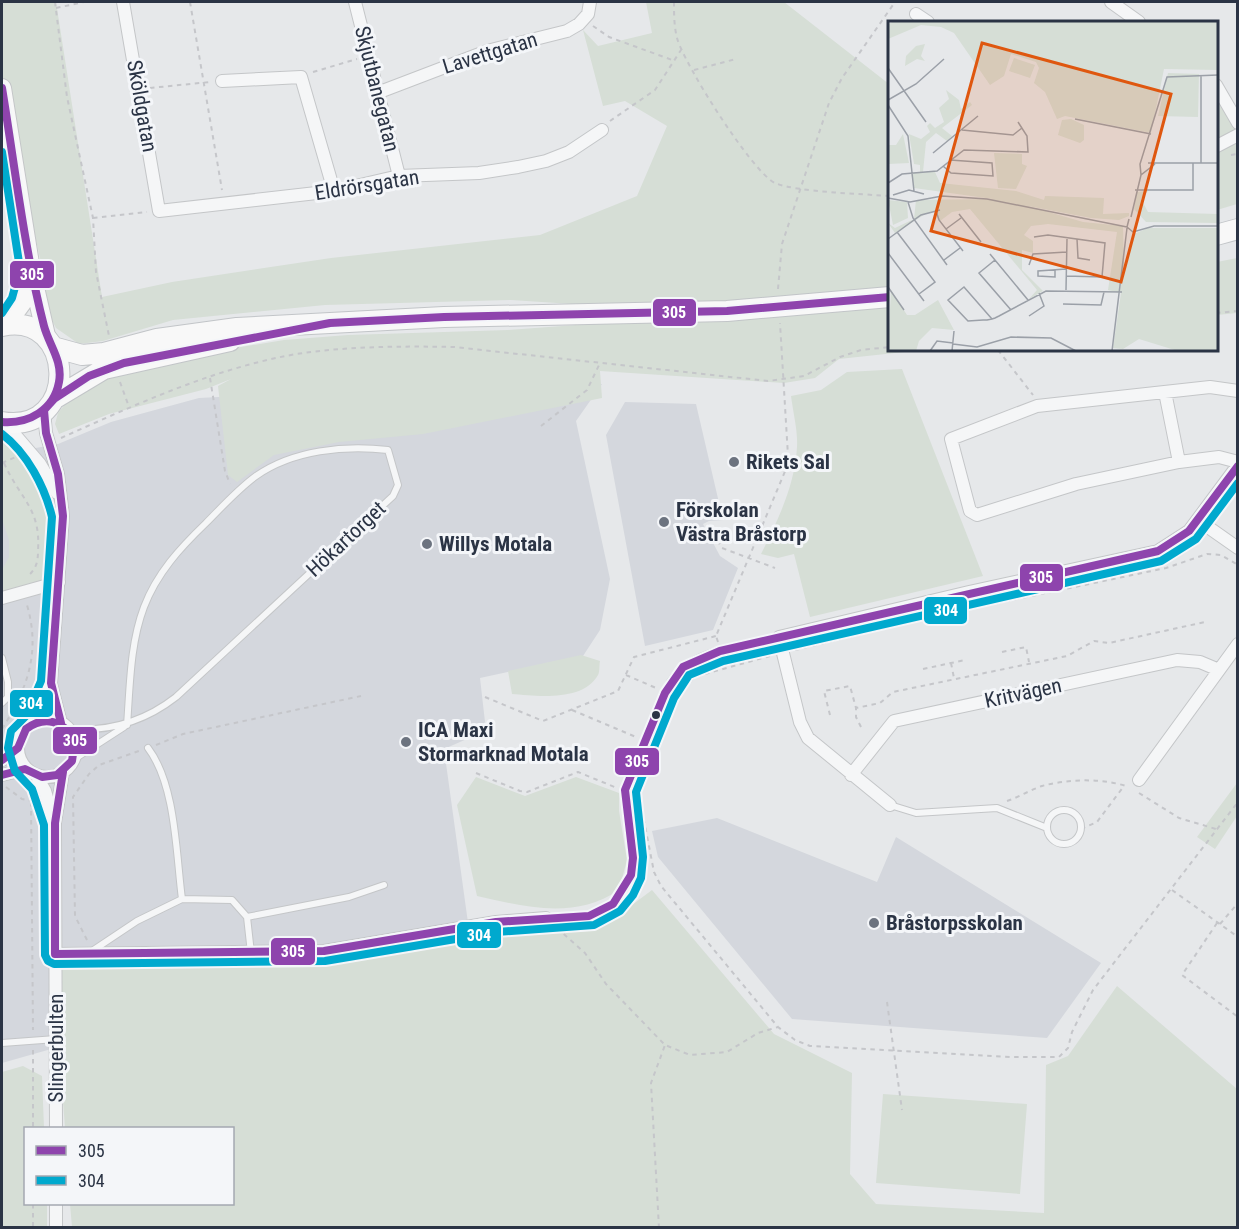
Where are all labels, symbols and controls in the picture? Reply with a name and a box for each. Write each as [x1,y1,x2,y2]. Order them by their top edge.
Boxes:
inset map [888,21,1218,351]
street label: Skjutbanegatan [350,24,404,154]
street label: Lavettgatan [440,27,540,79]
street label: Sköldgatan [122,58,162,154]
street label: Eldrörsgatan [313,165,421,205]
line badge: 305 [9,260,55,289]
text: 305 [20,265,44,284]
line badge: 305 [652,298,697,327]
text: 305 [662,303,686,322]
place label: Rikets Sal [746,450,830,474]
marker: Rikets Sal [727,455,741,469]
street label: Hökartorget [302,496,390,582]
place label: Förskolan Västra Bråstorp [676,498,807,546]
marker: Förskolan Västra Bråstorp [657,515,671,529]
place label: Willys Motala [439,532,552,556]
marker: Willys Motala [420,537,434,551]
line badge: 305 [1019,563,1064,592]
text: 305 [1029,568,1053,587]
line badge: 304 [923,596,968,625]
text: 304 [934,601,958,620]
street label: Kritvägen [982,673,1064,713]
line badge: 304 [9,689,54,718]
text: 304 [19,694,43,713]
unlabelled marker [650,709,662,721]
place label: ICA Maxi Stormarknad Motala [418,718,589,766]
line badge: 305 [52,726,98,755]
text: 305 [63,731,87,750]
marker: ICA Maxi Stormarknad Motala [399,735,413,749]
line badge: 305 [614,747,660,776]
text: 305 [625,752,649,771]
place label: Bråstorpsskolan [886,911,1023,935]
marker: Bråstorpsskolan [867,916,881,930]
line badge: 304 [456,921,502,949]
text: 304 [467,926,491,945]
line badge: 305 [270,937,316,966]
text: 305 [281,942,305,961]
street label: Slingerbulten [44,994,68,1102]
legend [24,1127,234,1205]
text: 305 [78,1140,105,1161]
text: 304 [78,1170,105,1191]

